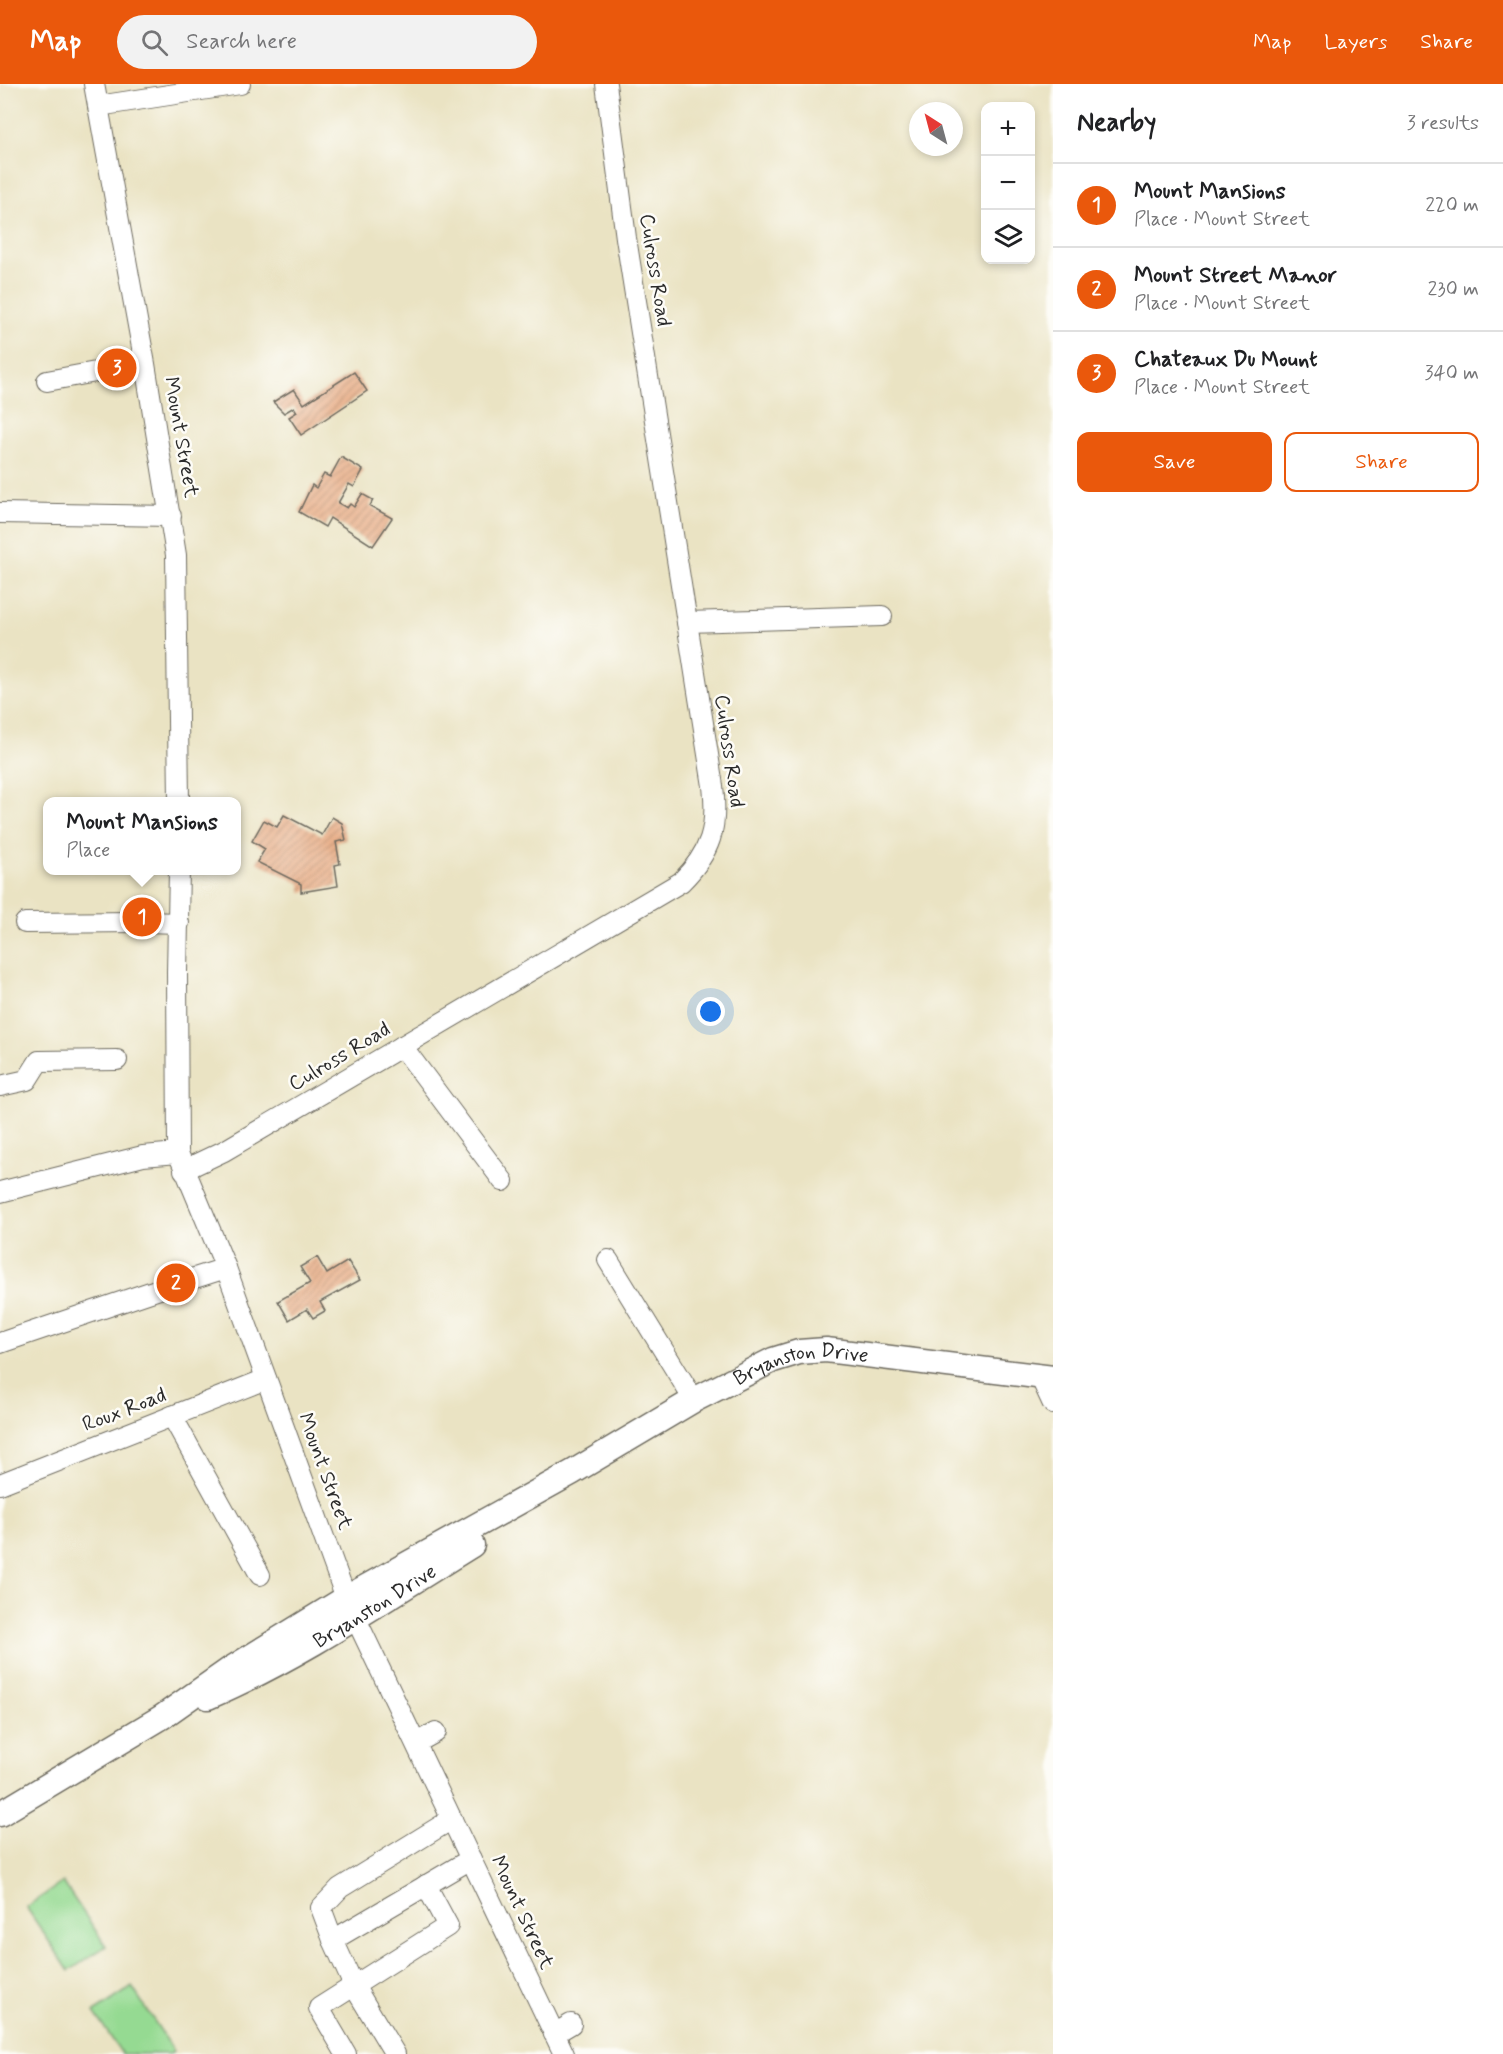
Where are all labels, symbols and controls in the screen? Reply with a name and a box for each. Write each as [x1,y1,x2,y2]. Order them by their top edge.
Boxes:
search box [117,15,537,69]
text: Map [30,24,81,61]
icon: search [138,26,171,59]
text: Search here [186,28,297,56]
text: Map [1253,28,1291,56]
text: Layers [1324,28,1387,56]
text: Share [1420,28,1473,56]
north arrow [909,102,963,156]
map controls [981,102,1035,264]
button: + [981,102,1035,156]
text: Nearby [1077,106,1156,140]
text: 3 results [1407,110,1479,137]
button: − [981,156,1035,210]
text: Mount Mansions [1134,178,1285,206]
text: 1 [1092,192,1101,219]
text: 220 m [1425,192,1479,219]
text: Place · Mount Street [1134,206,1310,233]
button: layers [981,210,1035,264]
street label: Culross Road [632,212,678,329]
text: Mount Street Manor [1134,262,1337,290]
text: 2 [1092,276,1101,303]
text: 230 m [1427,276,1479,303]
text: Place · Mount Street [1134,290,1310,317]
pin: 3 [98,346,136,390]
text: Chateaux Du Mount [1134,346,1318,374]
text: 3 [1092,360,1101,387]
text: 340 m [1424,360,1479,387]
street label: Mount Street [157,374,206,501]
text: Place · Mount Street [1134,374,1310,401]
button: Save [1077,432,1272,492]
button: Share [1284,432,1479,492]
street label: Culross Road [707,693,751,809]
popup [43,797,241,875]
text: Mount Mansions [66,809,218,837]
text: Place [66,837,110,864]
pin: 1 [122,894,162,940]
your location [696,997,725,1026]
street label: Culross Road [283,1016,396,1098]
pin: 2 [156,1260,195,1306]
street label: Bryanston Drive [729,1337,870,1393]
street label: Roux Road [78,1381,170,1439]
street label: Mount Street [291,1409,359,1534]
street label: Bryanston Drive [308,1558,442,1655]
street label: Mount Street [484,1851,561,1974]

